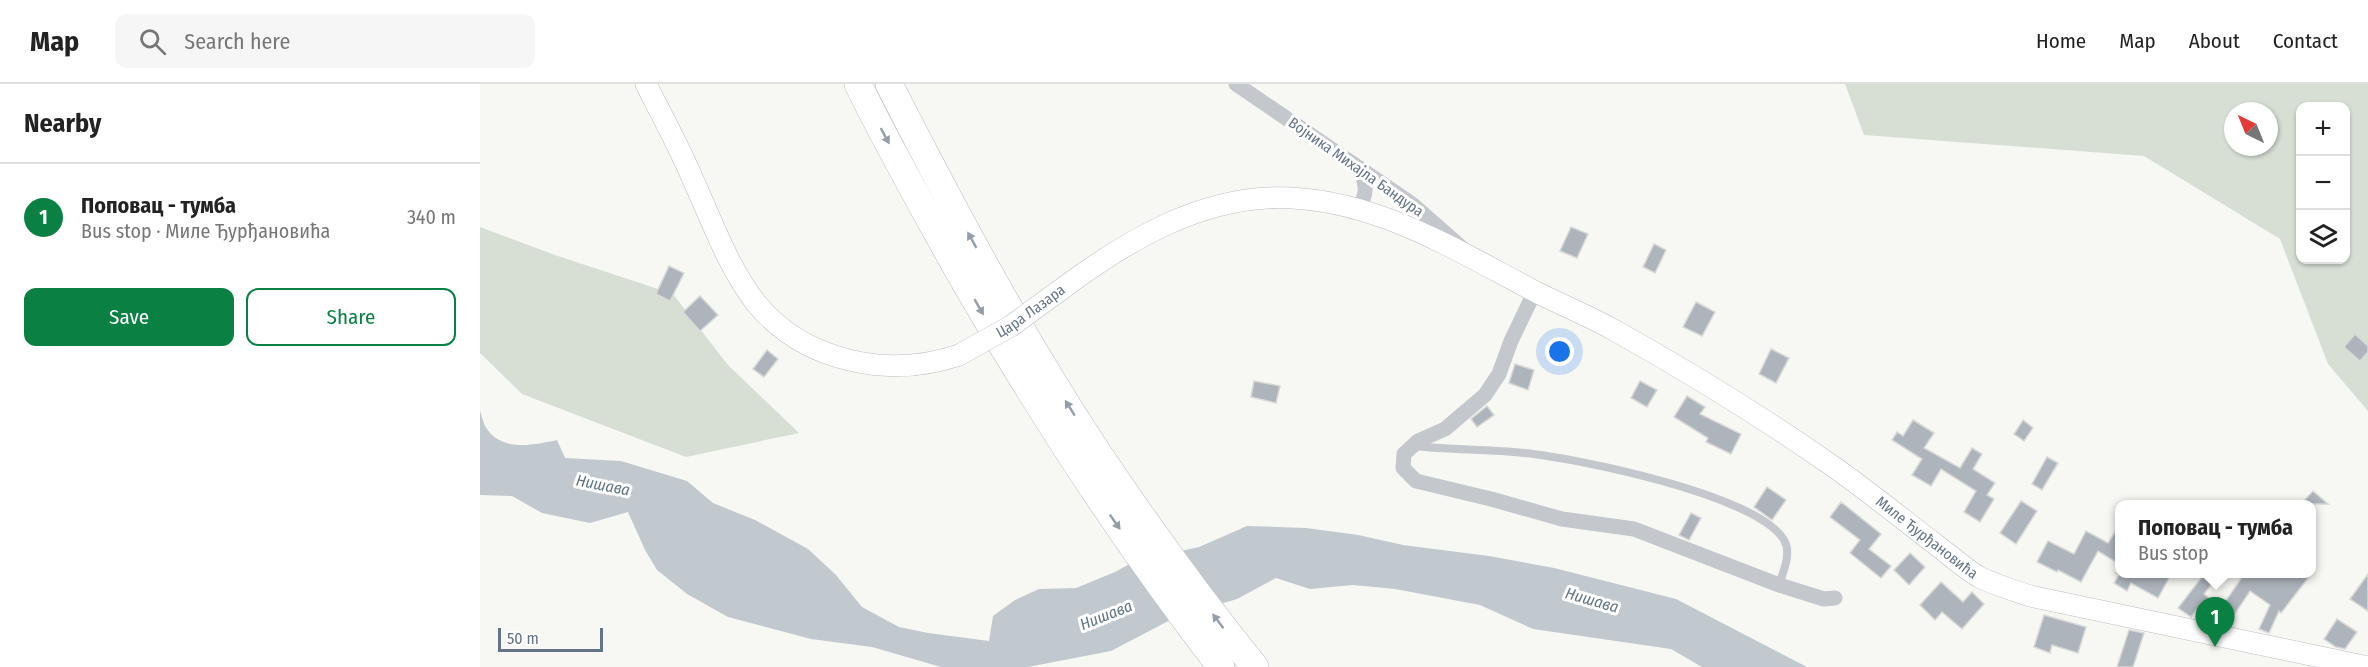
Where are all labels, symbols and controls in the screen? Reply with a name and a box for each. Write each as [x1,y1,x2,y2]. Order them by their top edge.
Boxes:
search box [115,14,535,68]
text: Map [30,25,79,58]
icon: search [136,25,169,58]
text: Search here [184,28,290,55]
text: Home [2036,28,2086,54]
text: Map [2119,28,2156,54]
text: About [2189,28,2240,54]
text: Contact [2273,28,2338,54]
north arrow [2224,102,2278,156]
map controls [2296,102,2350,264]
button: + [2296,102,2350,156]
text: Nearby [24,108,101,139]
street label: Војника Михајла Бандура [1285,113,1427,221]
one-way arrow [880,128,889,145]
button: − [2296,156,2350,210]
text: Поповац - тумба [81,192,236,219]
text: 1 [39,205,48,229]
text: 340 m [407,205,456,229]
button: layers [2296,210,2350,264]
text: Bus stop · Миле Ђурђановића [81,219,330,243]
one-way arrow [967,231,977,248]
street label: Цара Лазара [993,281,1069,342]
button: Save [24,288,234,346]
button: Share [246,288,456,346]
one-way arrow [974,299,984,316]
your location [1545,337,1574,366]
one-way arrow [1065,400,1076,416]
water label: Нишава [574,470,632,500]
street label: Миле Ђурђановића [1872,492,1981,583]
popup [2115,500,2316,578]
one-way arrow [1109,514,1121,530]
text: Поповац - тумба [2138,514,2293,541]
text: Bus stop [2138,541,2209,565]
water label: Нишава [1563,583,1621,617]
water label: Нишава [1077,596,1135,634]
pin: 1 [2196,598,2234,647]
one-way arrow [1212,613,1225,629]
scale bar [498,625,603,652]
text: 50 m [507,629,539,648]

